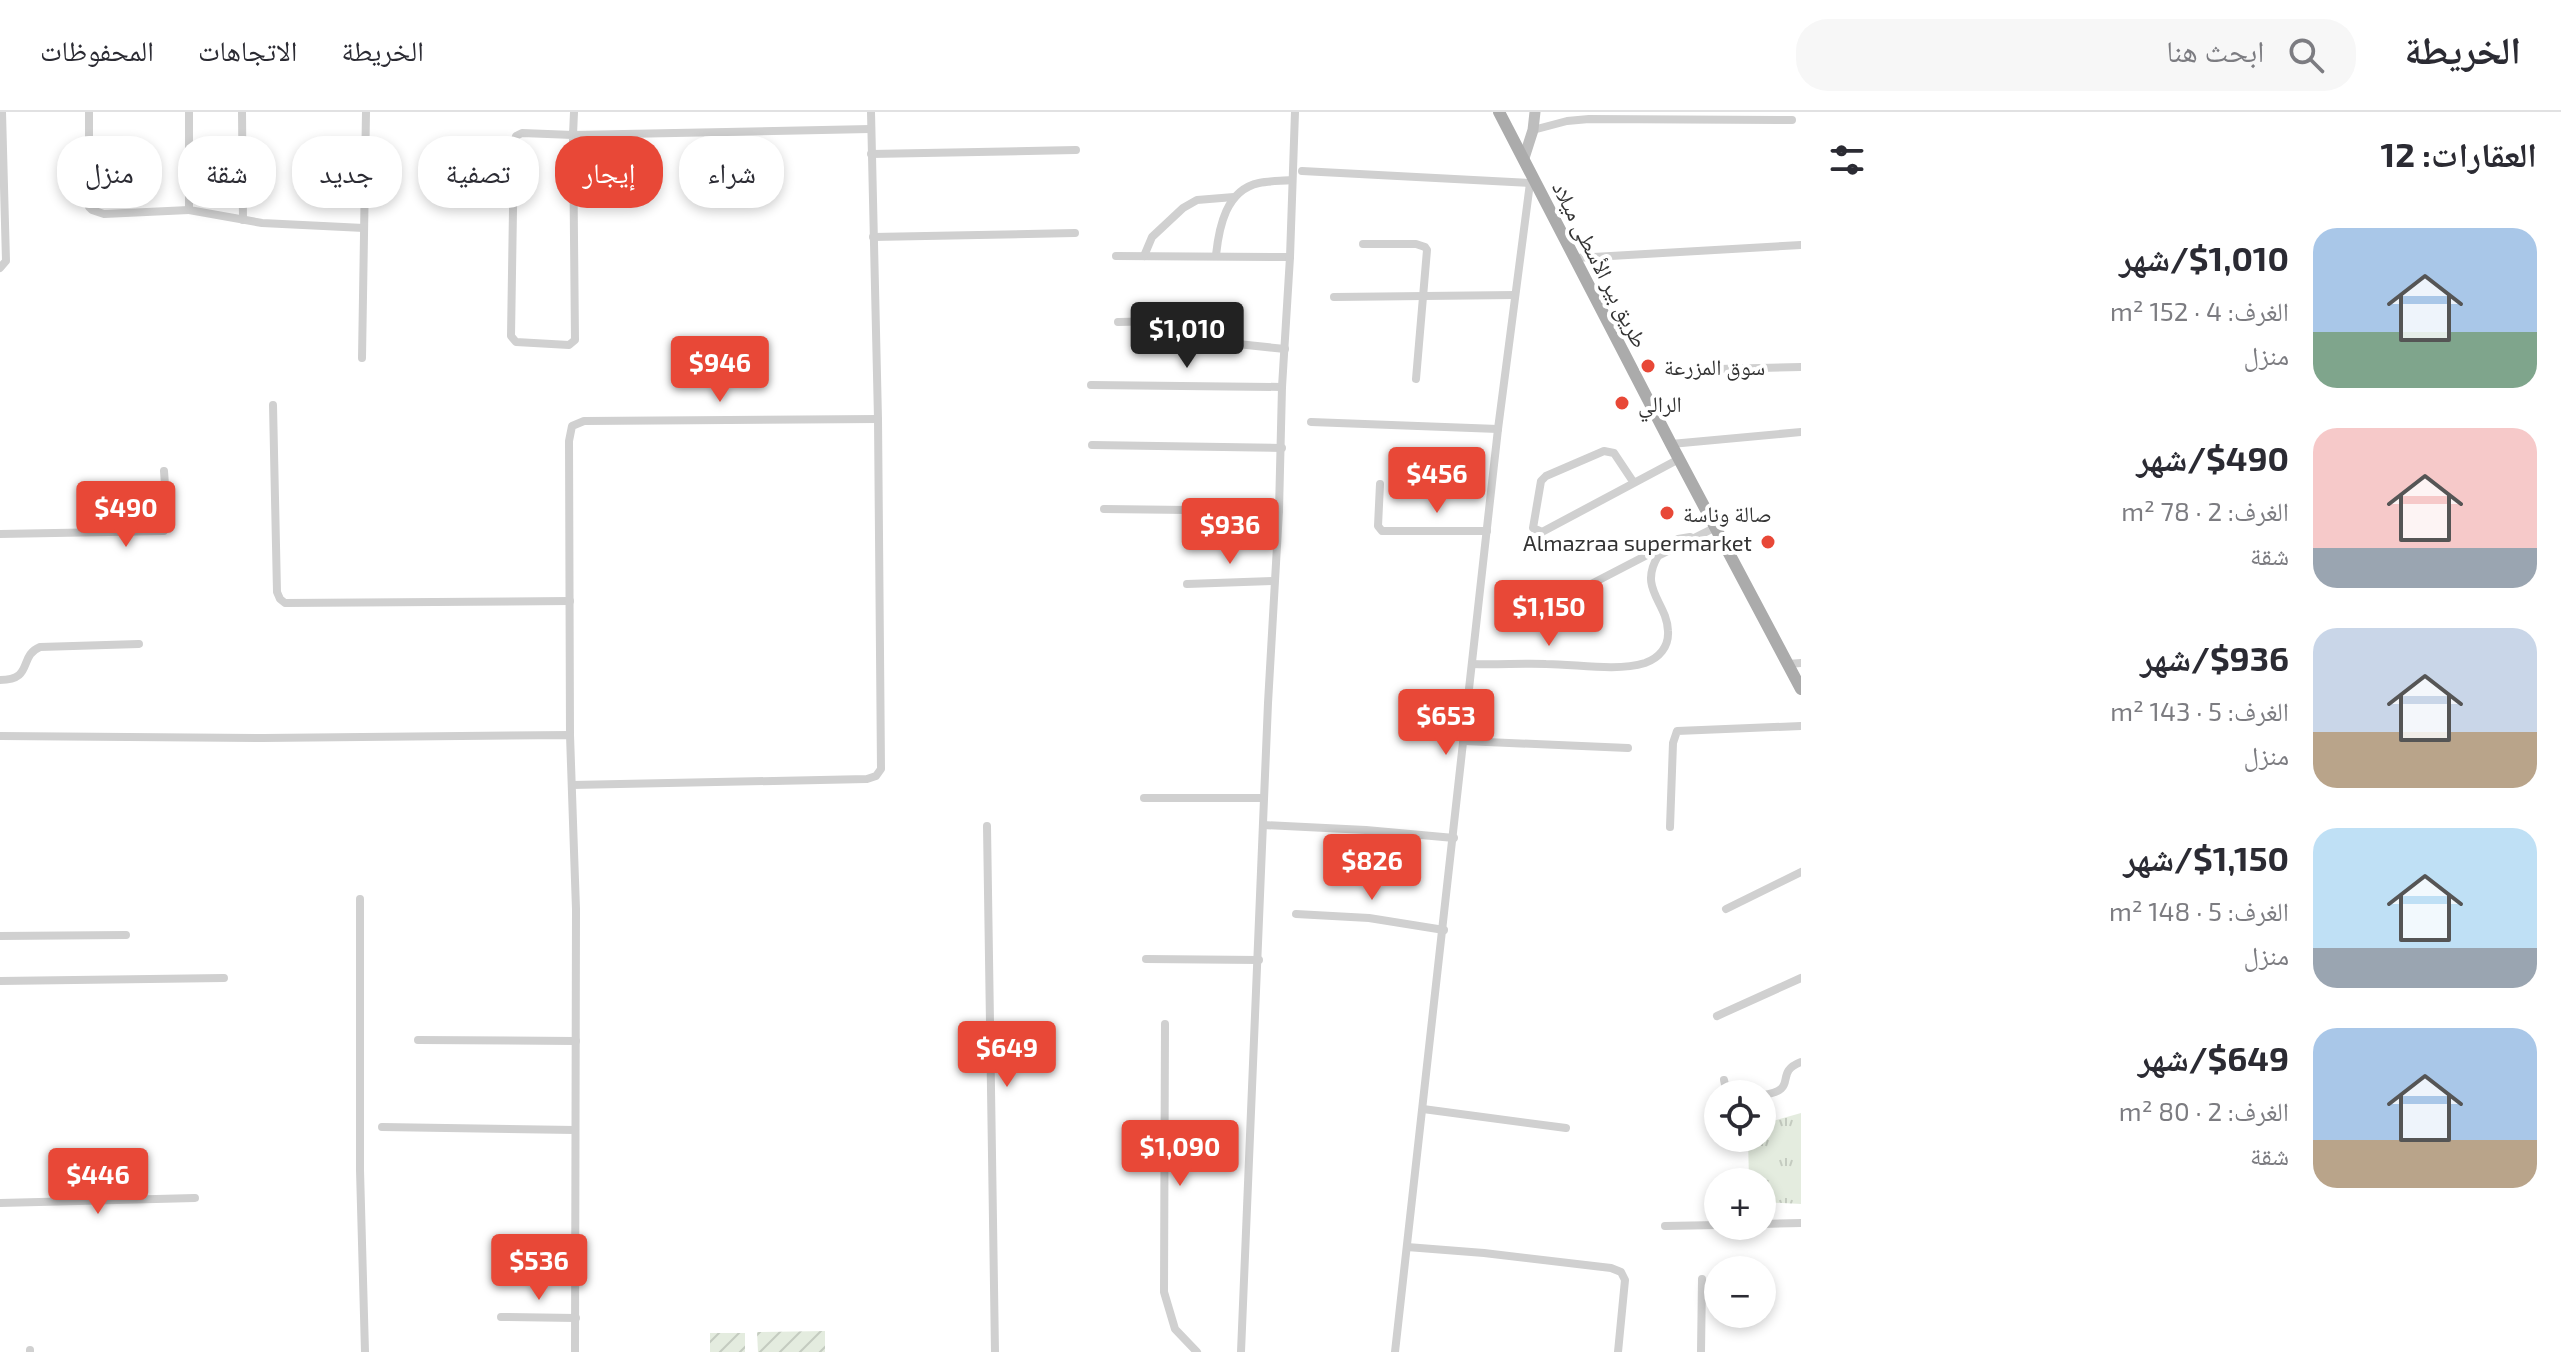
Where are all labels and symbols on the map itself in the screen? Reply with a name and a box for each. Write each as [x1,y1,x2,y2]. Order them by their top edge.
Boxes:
street label: طريق بير الأسطى ميلاد [1546,176,1654,352]
pin: $1,010 [1122,302,1252,370]
pin: $946 [673,336,767,404]
place label: سوق المزرعة [1664,353,1765,381]
marker: سوق المزرعة [1639,357,1657,375]
place label: الرالي [1638,390,1682,422]
marker: الرالي [1613,394,1631,412]
pin: $456 [1390,447,1484,515]
pin: $490 [79,481,173,549]
pin: $936 [1183,498,1277,566]
place label: صالة وناسة [1683,500,1772,527]
marker: صالة وناسة [1658,504,1676,522]
place label: Almazraa supermarket [1523,529,1752,555]
marker: Almazraa supermarket [1759,533,1777,551]
pin: $1,150 [1484,580,1614,648]
pin: $653 [1399,689,1493,757]
pin: $826 [1325,834,1419,902]
pin: $649 [960,1021,1054,1089]
pin: $1,090 [1115,1120,1245,1188]
pin: $446 [51,1148,145,1216]
pin: $536 [492,1234,586,1302]

